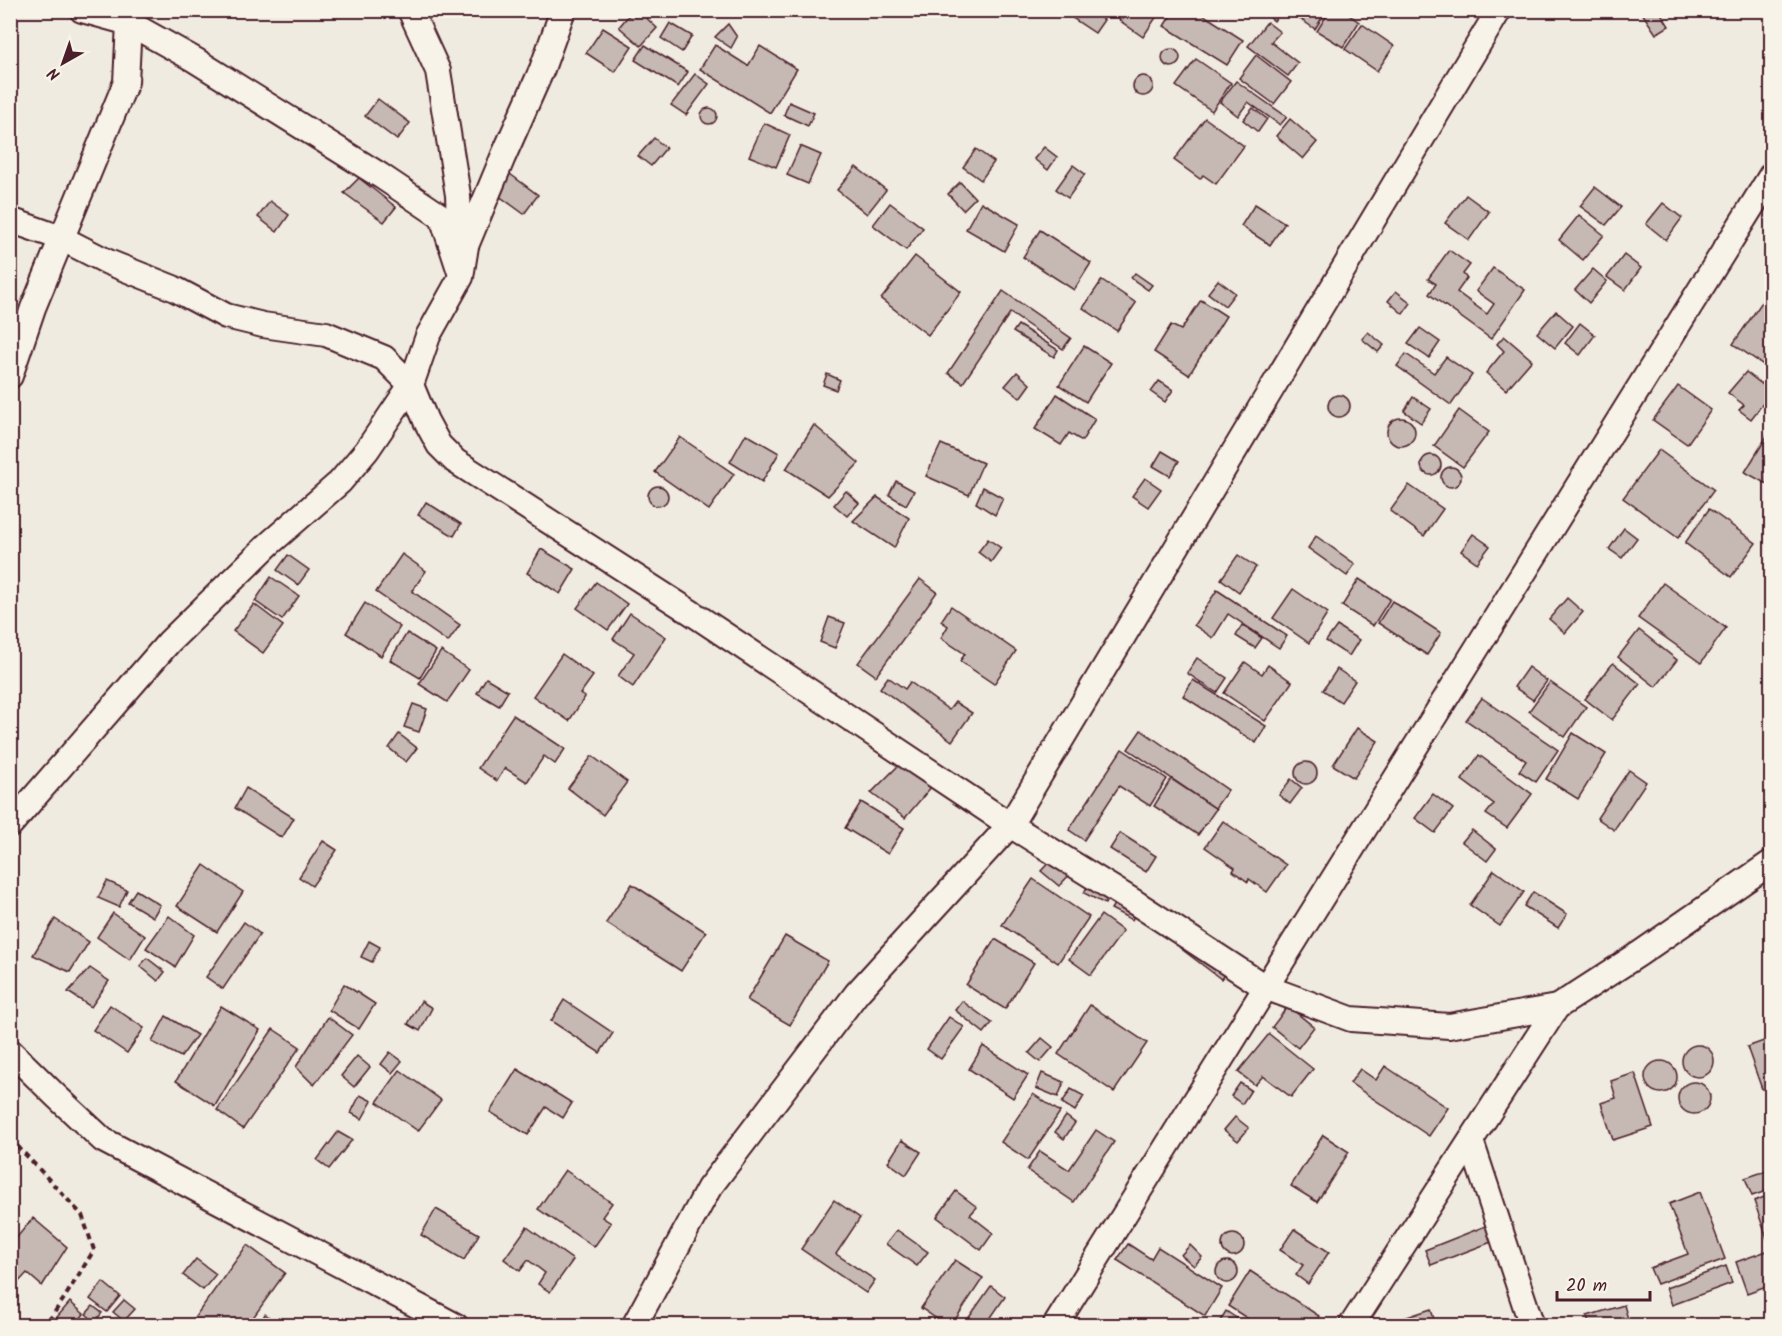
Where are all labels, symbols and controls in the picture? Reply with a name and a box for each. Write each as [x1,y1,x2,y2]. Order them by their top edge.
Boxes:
north arrow [33,33,93,93]
text: N [42,61,66,86]
scale bar [1557,1264,1650,1302]
text: 20 m [1566,1272,1607,1301]

